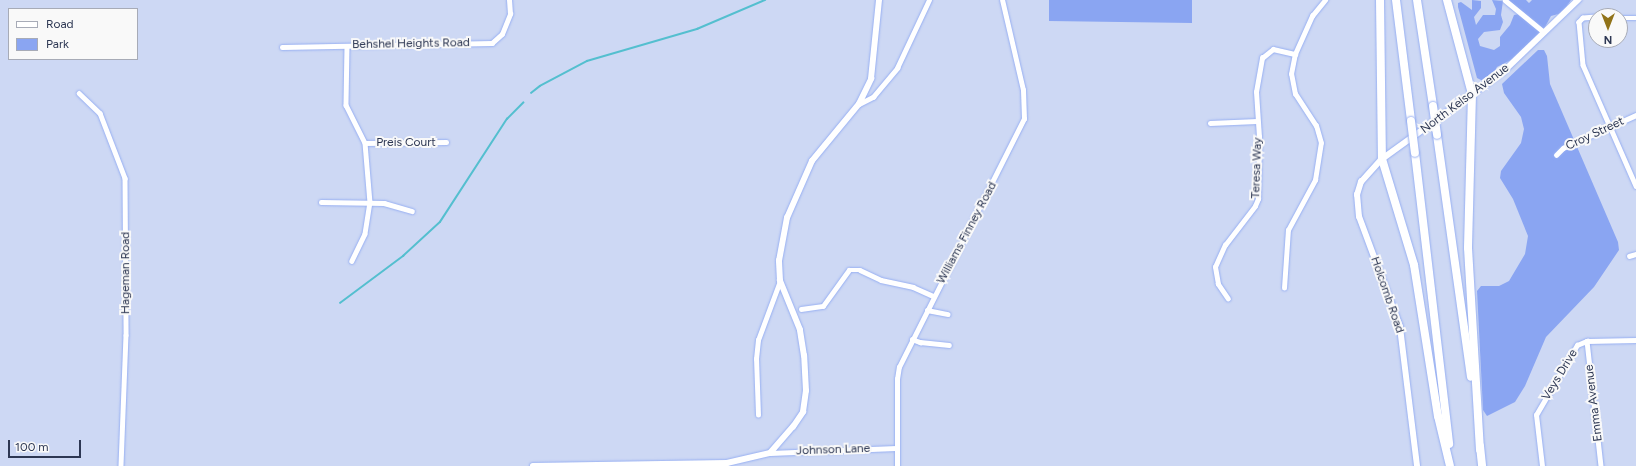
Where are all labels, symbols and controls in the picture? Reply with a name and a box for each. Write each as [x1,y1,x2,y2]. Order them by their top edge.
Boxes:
legend [8,8,138,60]
north arrow [1588,8,1628,48]
text: Road [46,17,74,31]
text: N [1604,33,1612,46]
street label: Behshel Heights Road [352,36,470,52]
text: Park [46,37,69,51]
street label: North Kelso Avenue [1418,61,1512,137]
street label: Croy Street [1564,114,1626,154]
street label: Preis Court [376,136,436,150]
street label: Teresa Way [1249,137,1265,199]
street label: Williams Finney Road [934,180,1000,286]
street label: Hageman Road [119,232,133,314]
street label: Holcomb Road [1367,255,1407,335]
street label: Veys Drive [1539,347,1581,403]
street label: Emma Avenue [1582,364,1606,442]
scale bar [10,432,83,458]
text: 100 m [15,440,49,454]
street label: Johnson Lane [796,442,870,458]

